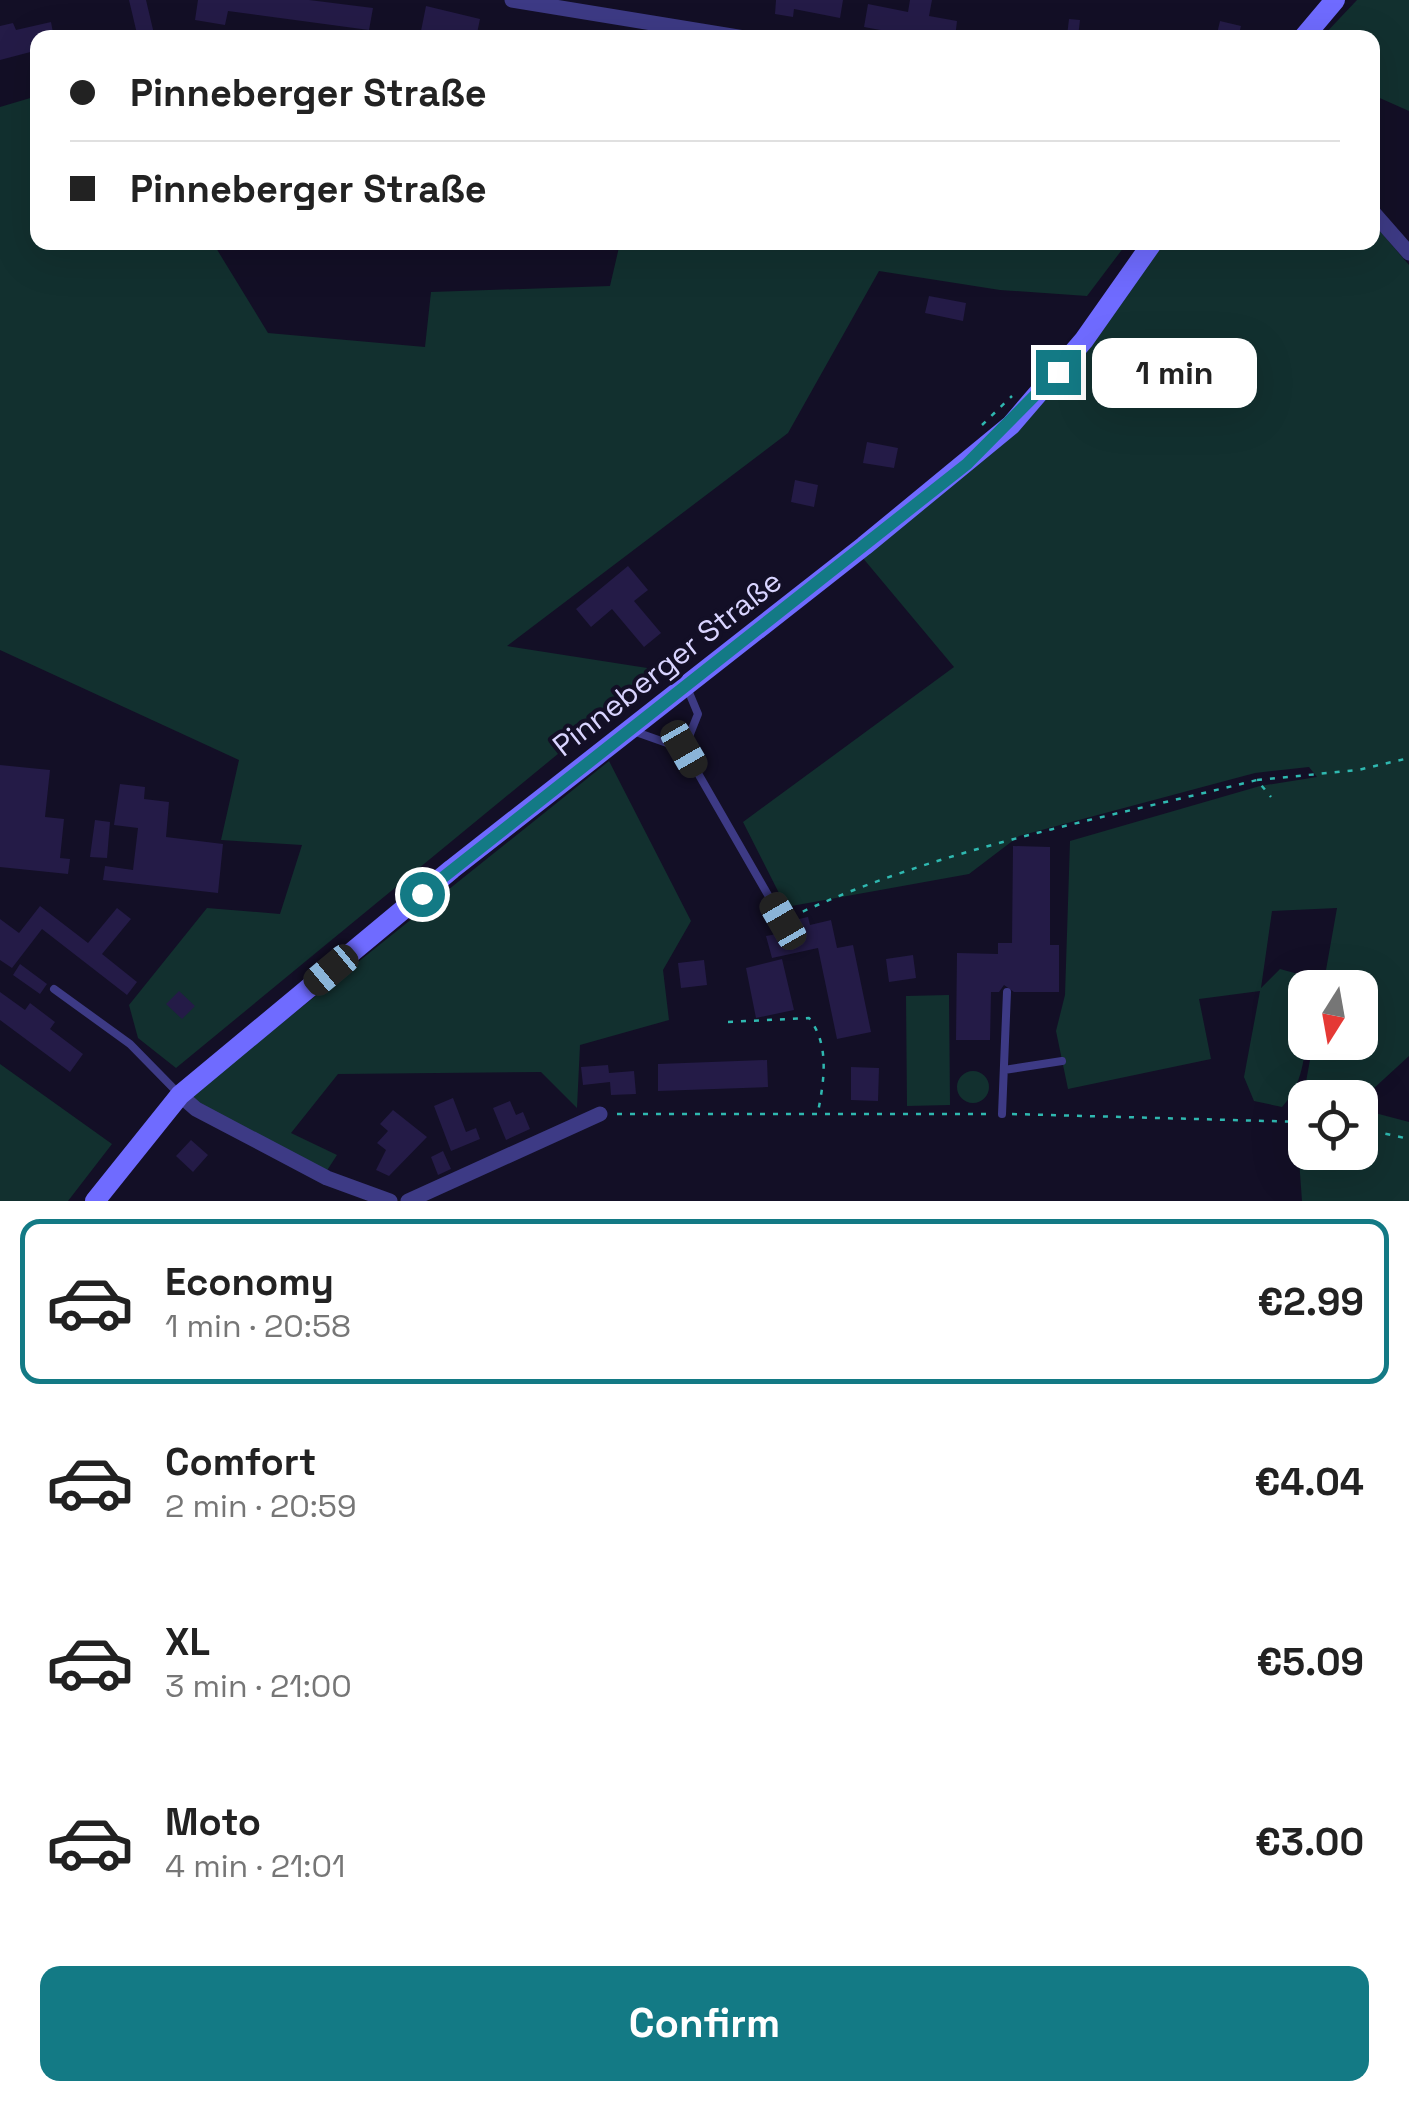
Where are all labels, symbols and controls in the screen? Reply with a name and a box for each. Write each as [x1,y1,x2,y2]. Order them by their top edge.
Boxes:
text: Pinneberger Straße [130,69,487,117]
text: Pinneberger Straße [130,165,487,213]
callout: 1 min [1093,337,1258,407]
route end [1036,350,1081,395]
text: 1 min [1135,353,1214,393]
street label: Pinneberger Straße [544,561,790,765]
car [656,716,712,782]
route start [400,872,445,917]
car [755,888,811,954]
car [298,939,364,1001]
north arrow [1288,970,1378,1060]
map controls [1288,970,1378,1170]
button: locate [1288,1080,1378,1170]
icon: car [45,1257,135,1347]
text: Economy [165,1258,334,1306]
text: €2.99 [1257,1278,1364,1326]
text: 1 min · 20:58 [165,1306,351,1346]
icon: car [45,1437,135,1527]
text: Comfort [165,1438,316,1486]
text: €4.04 [1254,1458,1364,1506]
text: 2 min · 20:59 [165,1486,357,1526]
icon: car [45,1617,135,1707]
text: XL [165,1618,210,1666]
text: €5.09 [1256,1638,1364,1686]
text: 3 min · 21:00 [165,1666,352,1706]
icon: car [45,1797,135,1887]
text: Moto [165,1798,261,1846]
text: €3.00 [1255,1818,1364,1866]
text: 4 min · 21:01 [165,1846,345,1886]
button: Confirm [40,1966,1369,2081]

